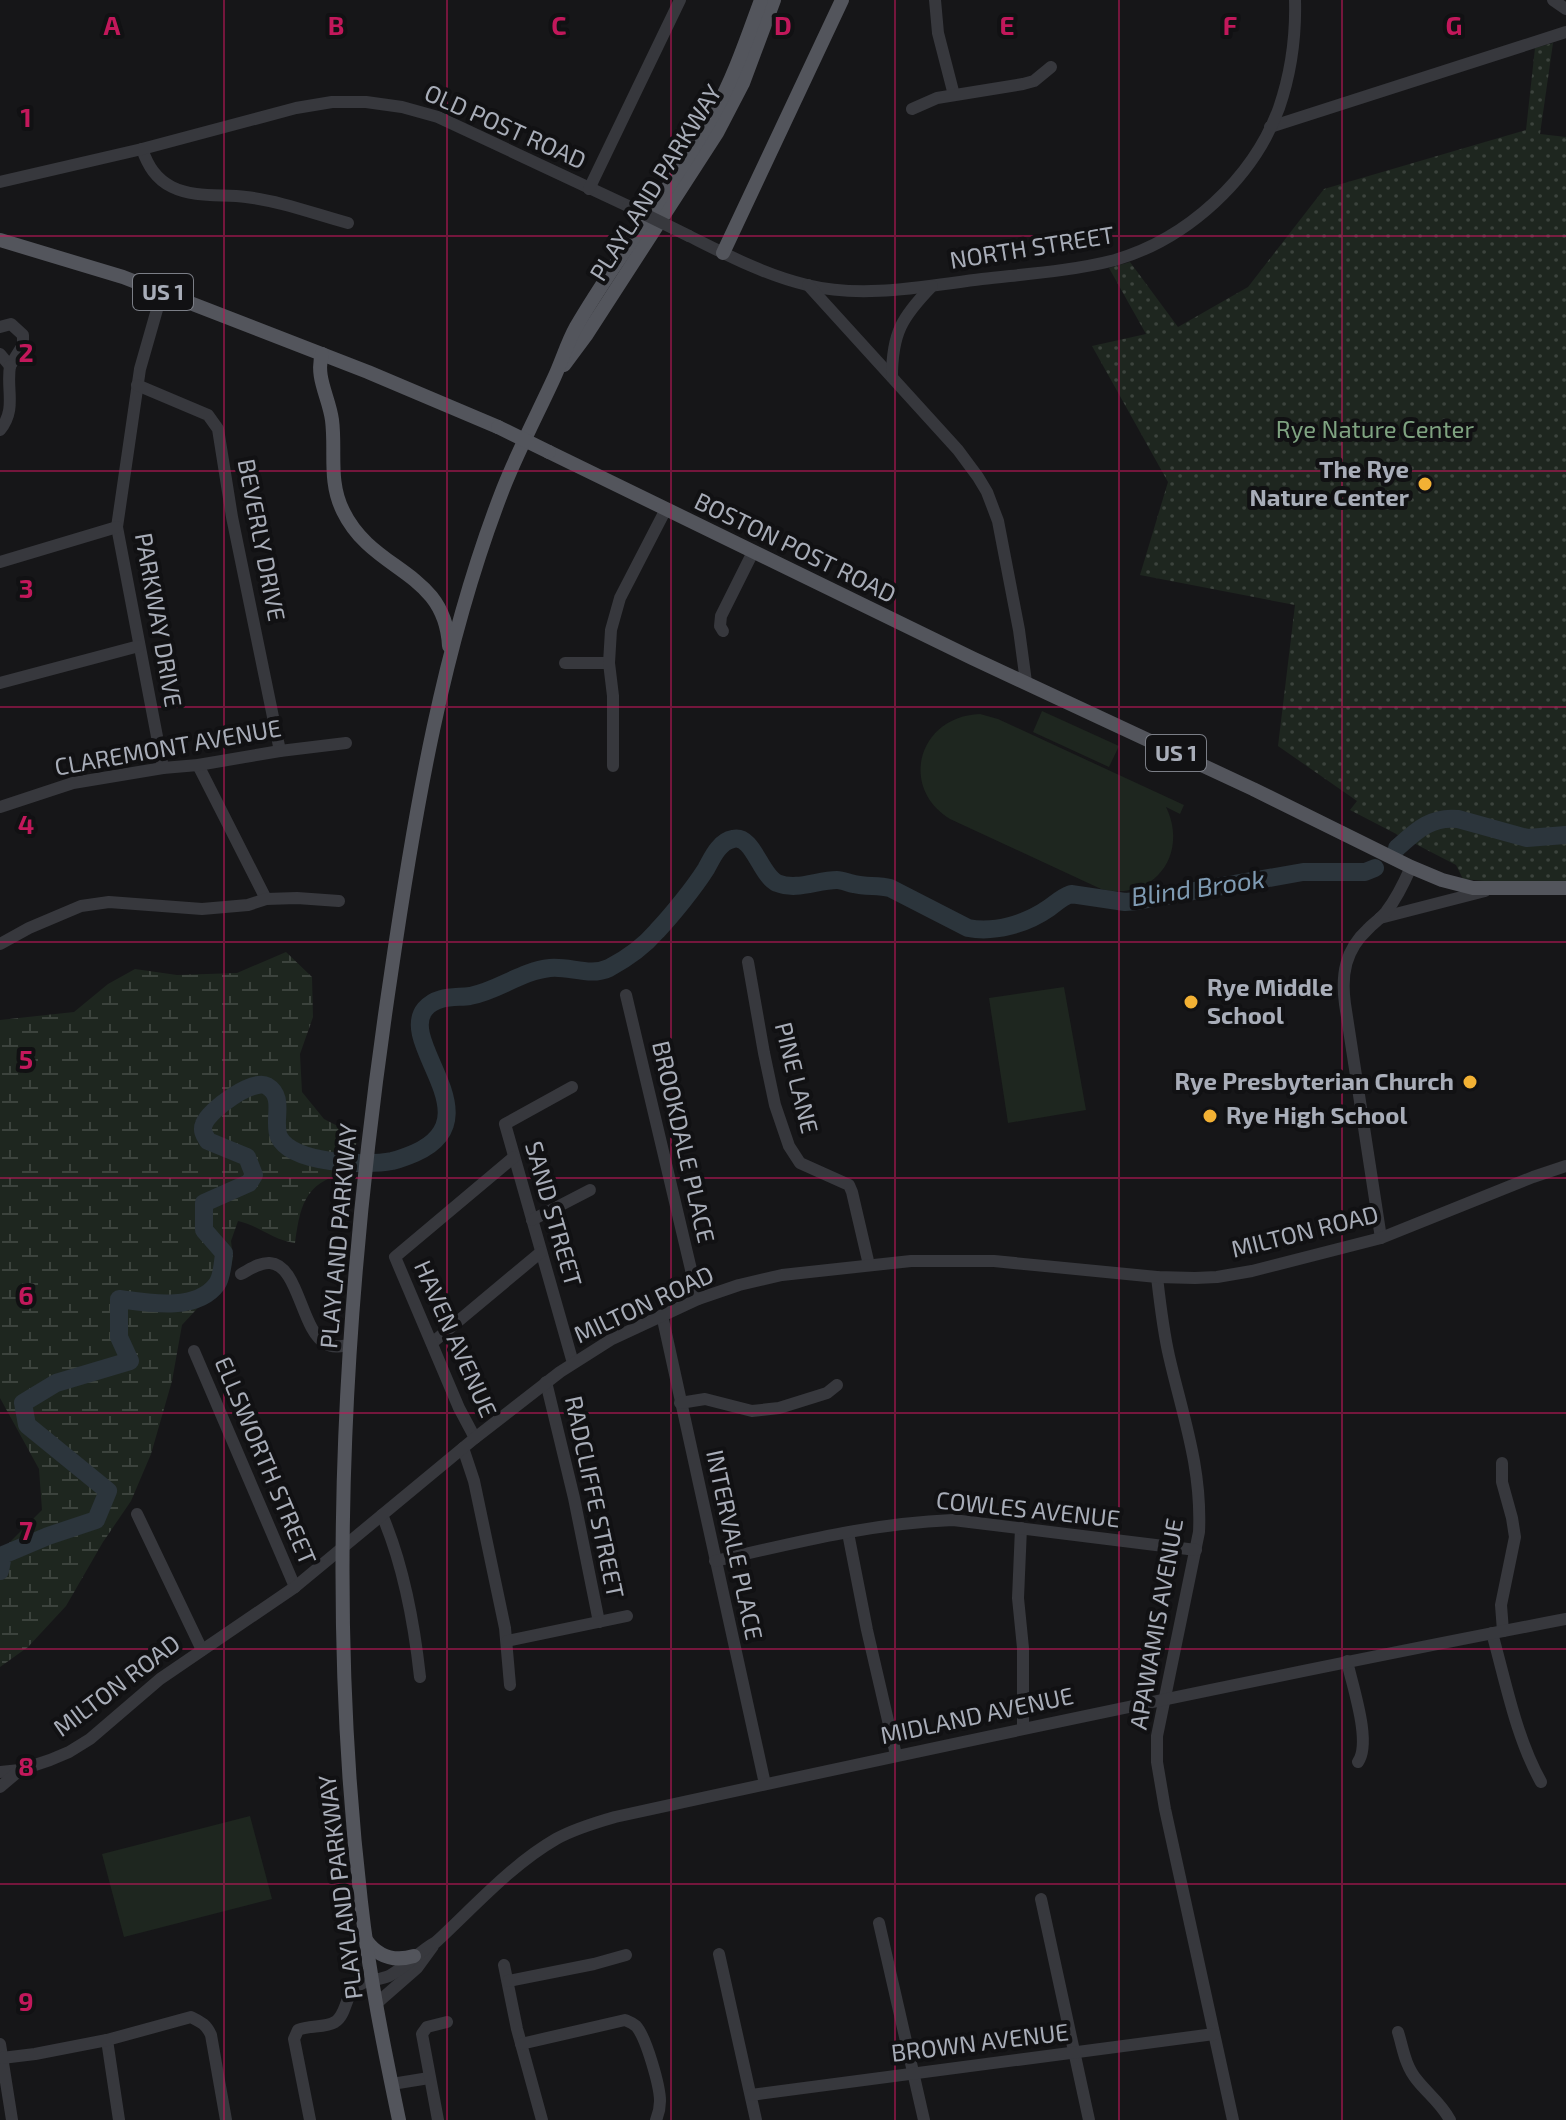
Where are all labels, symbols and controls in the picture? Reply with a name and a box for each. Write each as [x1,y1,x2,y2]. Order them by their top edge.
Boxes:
text: A [104,9,121,40]
text: B [328,9,344,40]
text: C [551,9,567,40]
text: D [774,9,792,40]
text: E [999,9,1015,40]
text: F [1223,9,1237,40]
text: G [1446,9,1462,40]
street label: OLD POST ROAD [420,77,591,174]
street label: PLAYLAND PARKWAY [583,78,727,286]
text: 1 [20,101,32,132]
street label: NORTH STREET [948,219,1116,274]
road number: US 1 [133,274,193,310]
text: 2 [18,336,34,367]
park label: Rye Nature Center [1276,414,1475,443]
place label: The Rye Nature Center [1249,454,1410,511]
street label: BEVERLY DRIVE [233,456,292,623]
marker: The Rye Nature Center [1416,475,1434,493]
street label: BOSTON POST ROAD [690,485,901,608]
street label: PARKWAY DRIVE [130,530,189,709]
text: 3 [19,572,33,603]
street label: CLAREMONT AVENUE [52,712,283,781]
road number: US 1 [1146,735,1206,771]
text: 4 [18,808,34,839]
water label: Blind Brook [1129,862,1267,911]
place label: Rye Middle School [1207,972,1333,1029]
marker: Rye Middle School [1182,993,1200,1011]
street label: PINE LANE [770,1019,825,1136]
street label: BROOKDALE PLACE [647,1038,722,1245]
text: 5 [19,1043,33,1074]
place label: Rye Presbyterian Church [1175,1066,1454,1095]
marker: Rye Presbyterian Church [1461,1073,1479,1091]
place label: Rye High School [1226,1100,1407,1129]
marker: Rye High School [1201,1107,1219,1125]
street label: PLAYLAND PARKWAY [313,1122,362,1350]
street label: SAND STREET [520,1138,589,1290]
street label: MILTON ROAD [1228,1198,1381,1263]
street label: HAVEN AVENUE [409,1256,504,1421]
street label: MILTON ROAD [569,1259,718,1349]
text: 6 [18,1279,34,1310]
street label: ELLSWORTH STREET [209,1352,323,1569]
street label: RADCLIFFE STREET [560,1393,631,1600]
street label: INTERVALE PLACE [701,1447,770,1642]
street label: COWLES AVENUE [935,1484,1122,1533]
text: 7 [19,1514,33,1545]
street label: APAWAMIS AVENUE [1123,1516,1188,1732]
street label: MILTON ROAD [47,1628,185,1742]
street label: MIDLAND AVENUE [877,1680,1076,1749]
text: 8 [18,1750,34,1781]
street label: PLAYLAND PARKWAY [311,1773,368,2001]
text: 9 [18,1985,34,2016]
street label: BROWN AVENUE [889,2016,1070,2067]

